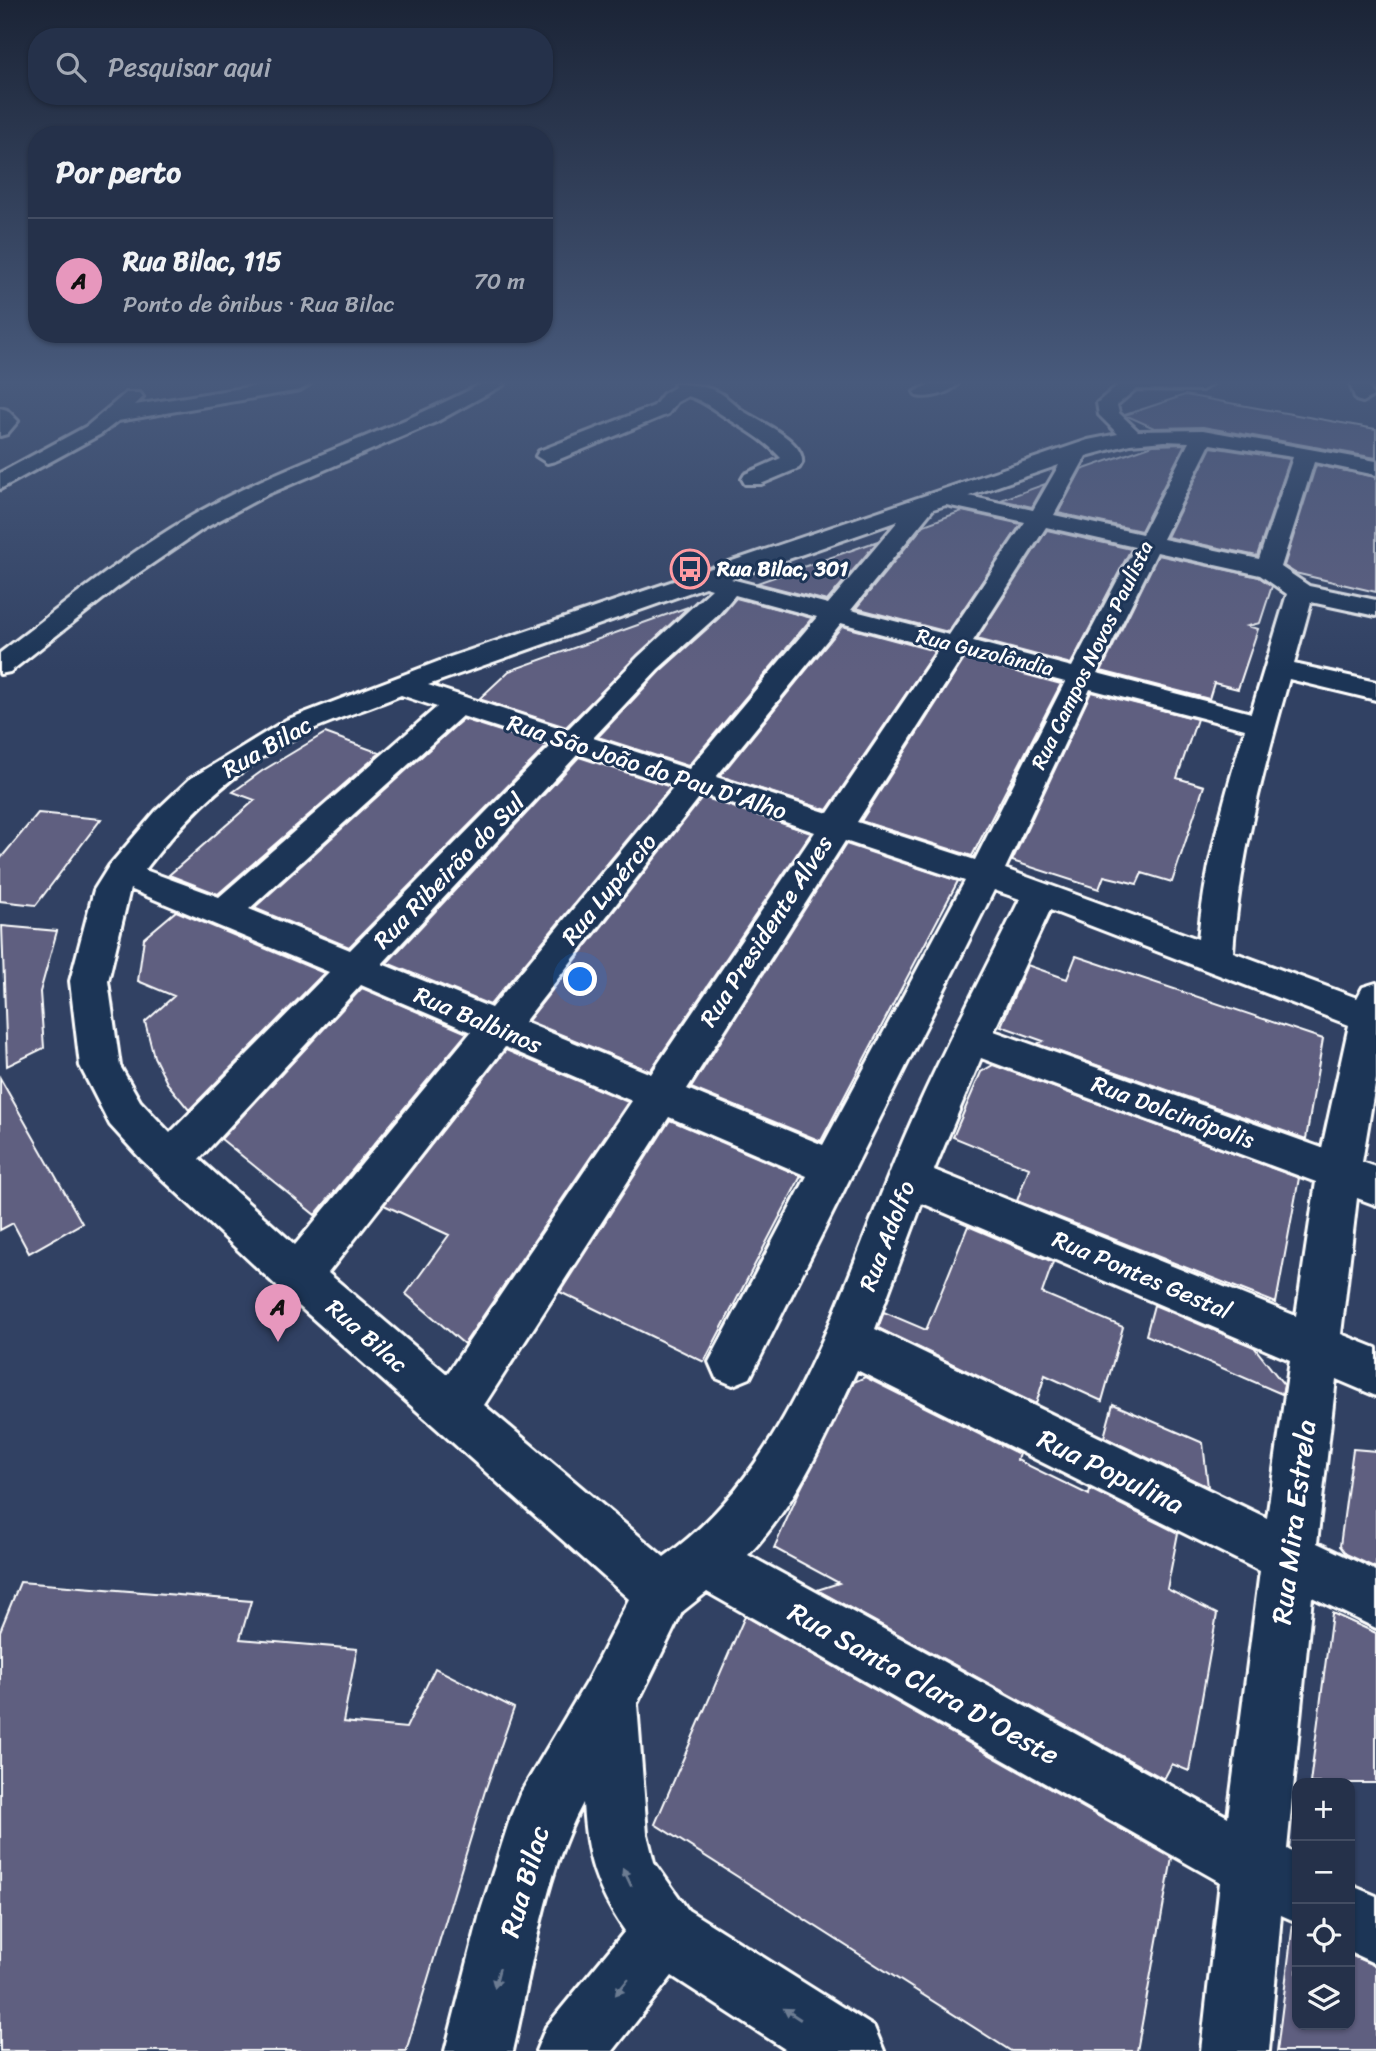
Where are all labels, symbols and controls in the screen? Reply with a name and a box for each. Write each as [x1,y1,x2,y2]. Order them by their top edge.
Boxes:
search box [28,28,553,105]
text: Pesquisar aqui [108,44,271,90]
icon: search [52,48,90,86]
text: Por perto [56,145,181,199]
text: Rua Bilac, 115 [123,238,282,284]
text: A [71,261,87,302]
text: 70 m [474,261,525,302]
text: Ponto de ônibus · Rua Bilac [123,284,395,325]
street label: Rua Campos Novos Paulista [1020,533,1164,776]
bus stop icon: Rua Bilac, 301 [669,548,711,590]
place label: Rua Bilac, 301 [716,550,848,588]
street label: Rua Guzolândia [912,617,1058,688]
street label: Rua São João do Pau D'Alho [502,702,792,832]
street label: Rua Bilac [214,704,320,790]
street label: Rua Ribeirão do Sul [363,782,536,959]
street label: Rua Lupércio [550,823,668,955]
street label: Rua Presidente Alves [688,826,844,1036]
your location [563,962,597,996]
street label: Rua Balbinos [407,974,550,1066]
street label: Rua Dolcinópolis [1086,1063,1261,1161]
street label: Rua Adolfo [847,1175,927,1297]
street label: Rua Pontes Gestal [1046,1218,1239,1332]
pin: A [255,1284,301,1342]
street label: Rua Bilac [316,1288,418,1384]
street label: Rua Populina [1029,1415,1193,1528]
street label: Rua Mira Estrela [1257,1417,1330,1627]
street label: Rua Santa Clara D'Oeste [779,1588,1069,1779]
map controls [1292,1778,1355,2030]
button: + [1292,1778,1355,1841]
street label: Rua Bilac [485,1819,564,1943]
button: − [1292,1841,1355,1904]
one-way arrow [622,1867,633,1887]
button: locate [1292,1904,1355,1967]
one-way arrow [491,1967,502,1989]
button: layers [1292,1967,1355,2030]
one-way arrow [615,1978,630,1995]
one-way arrow [783,2008,802,2021]

